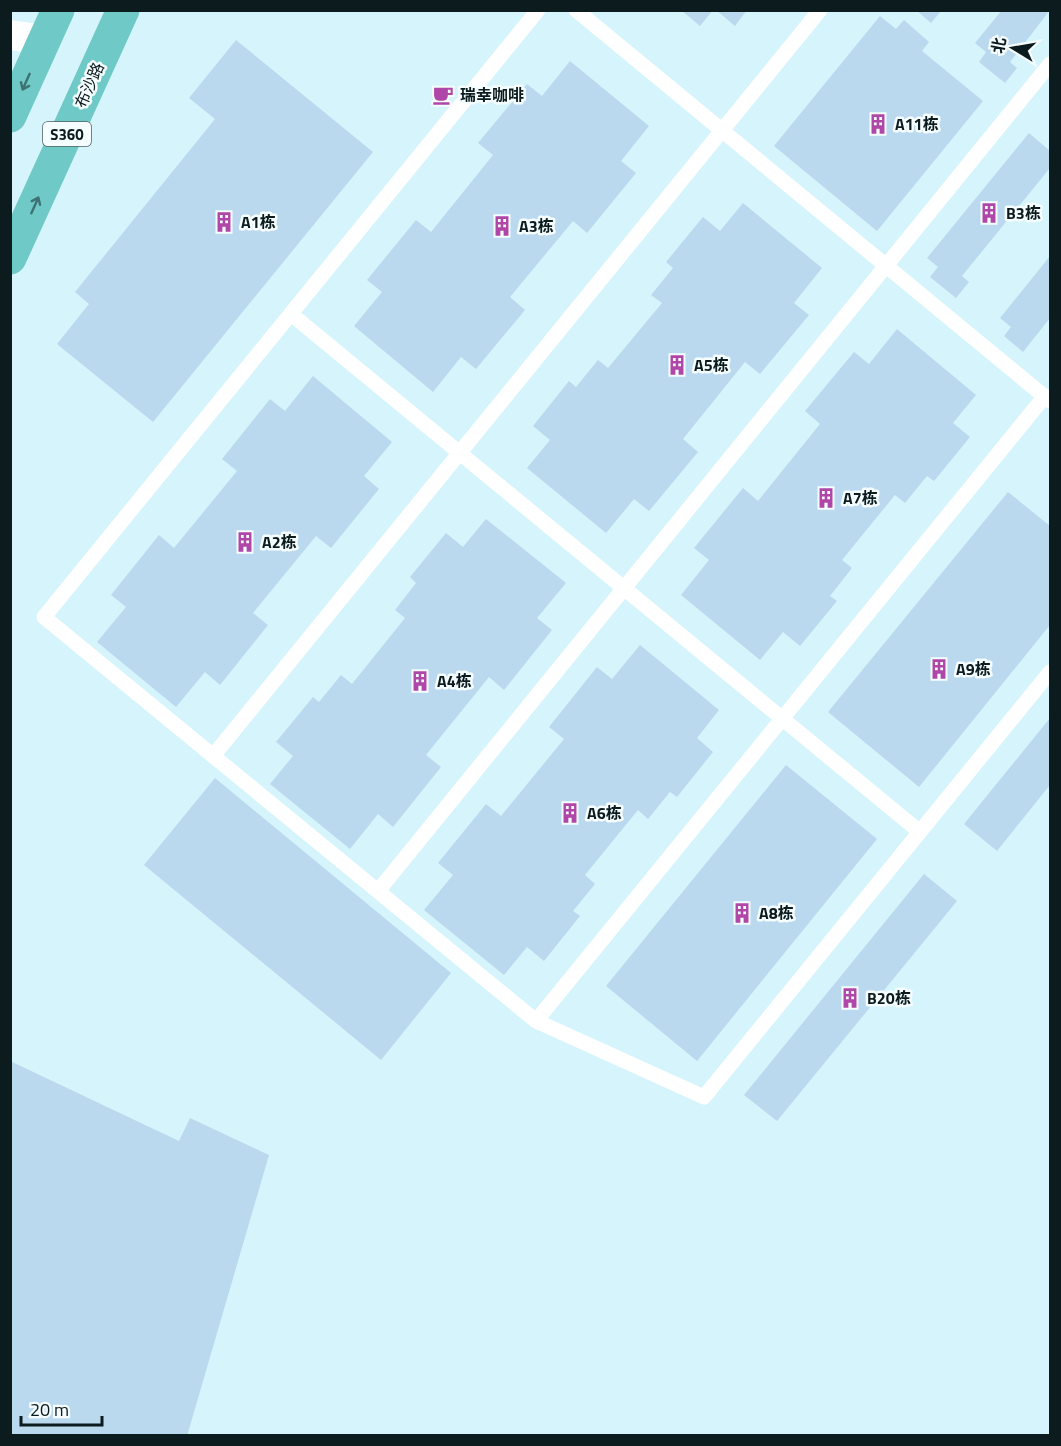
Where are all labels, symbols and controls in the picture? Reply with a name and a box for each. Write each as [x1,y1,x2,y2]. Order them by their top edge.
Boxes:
north arrow [983,18,1043,78]
text: 北 [985,35,1012,55]
street label: 布沙路 [68,58,110,112]
one-way arrow [19,73,31,91]
cafe icon: 瑞幸咖啡 [431,83,455,107]
place label: 瑞幸咖啡 [460,83,524,107]
building icon: A11栋 [866,112,890,136]
place label: A11栋 [895,112,939,136]
road number: S360 [43,122,91,146]
one-way arrow [29,196,41,214]
building icon: B3栋 [977,201,1001,225]
place label: B3栋 [1006,201,1041,225]
building icon: A1栋 [212,210,236,234]
place label: A1栋 [241,210,276,234]
building icon: A3栋 [490,214,514,238]
place label: A3栋 [519,214,554,238]
building icon: A5栋 [665,353,689,377]
place label: A5栋 [694,353,729,377]
building icon: A7栋 [814,486,838,510]
place label: A7栋 [843,486,878,510]
building icon: A2栋 [233,530,257,554]
place label: A2栋 [262,530,297,554]
building icon: A9栋 [927,657,951,681]
place label: A9栋 [956,657,991,681]
building icon: A4栋 [408,669,432,693]
place label: A4栋 [437,669,472,693]
building icon: A6栋 [558,801,582,825]
place label: A6栋 [587,801,622,825]
building icon: A8栋 [730,901,754,925]
place label: A8栋 [759,901,794,925]
building icon: B20栋 [838,986,862,1010]
place label: B20栋 [867,986,911,1010]
scale bar [21,1389,102,1427]
text: 20 m [30,1396,69,1423]

